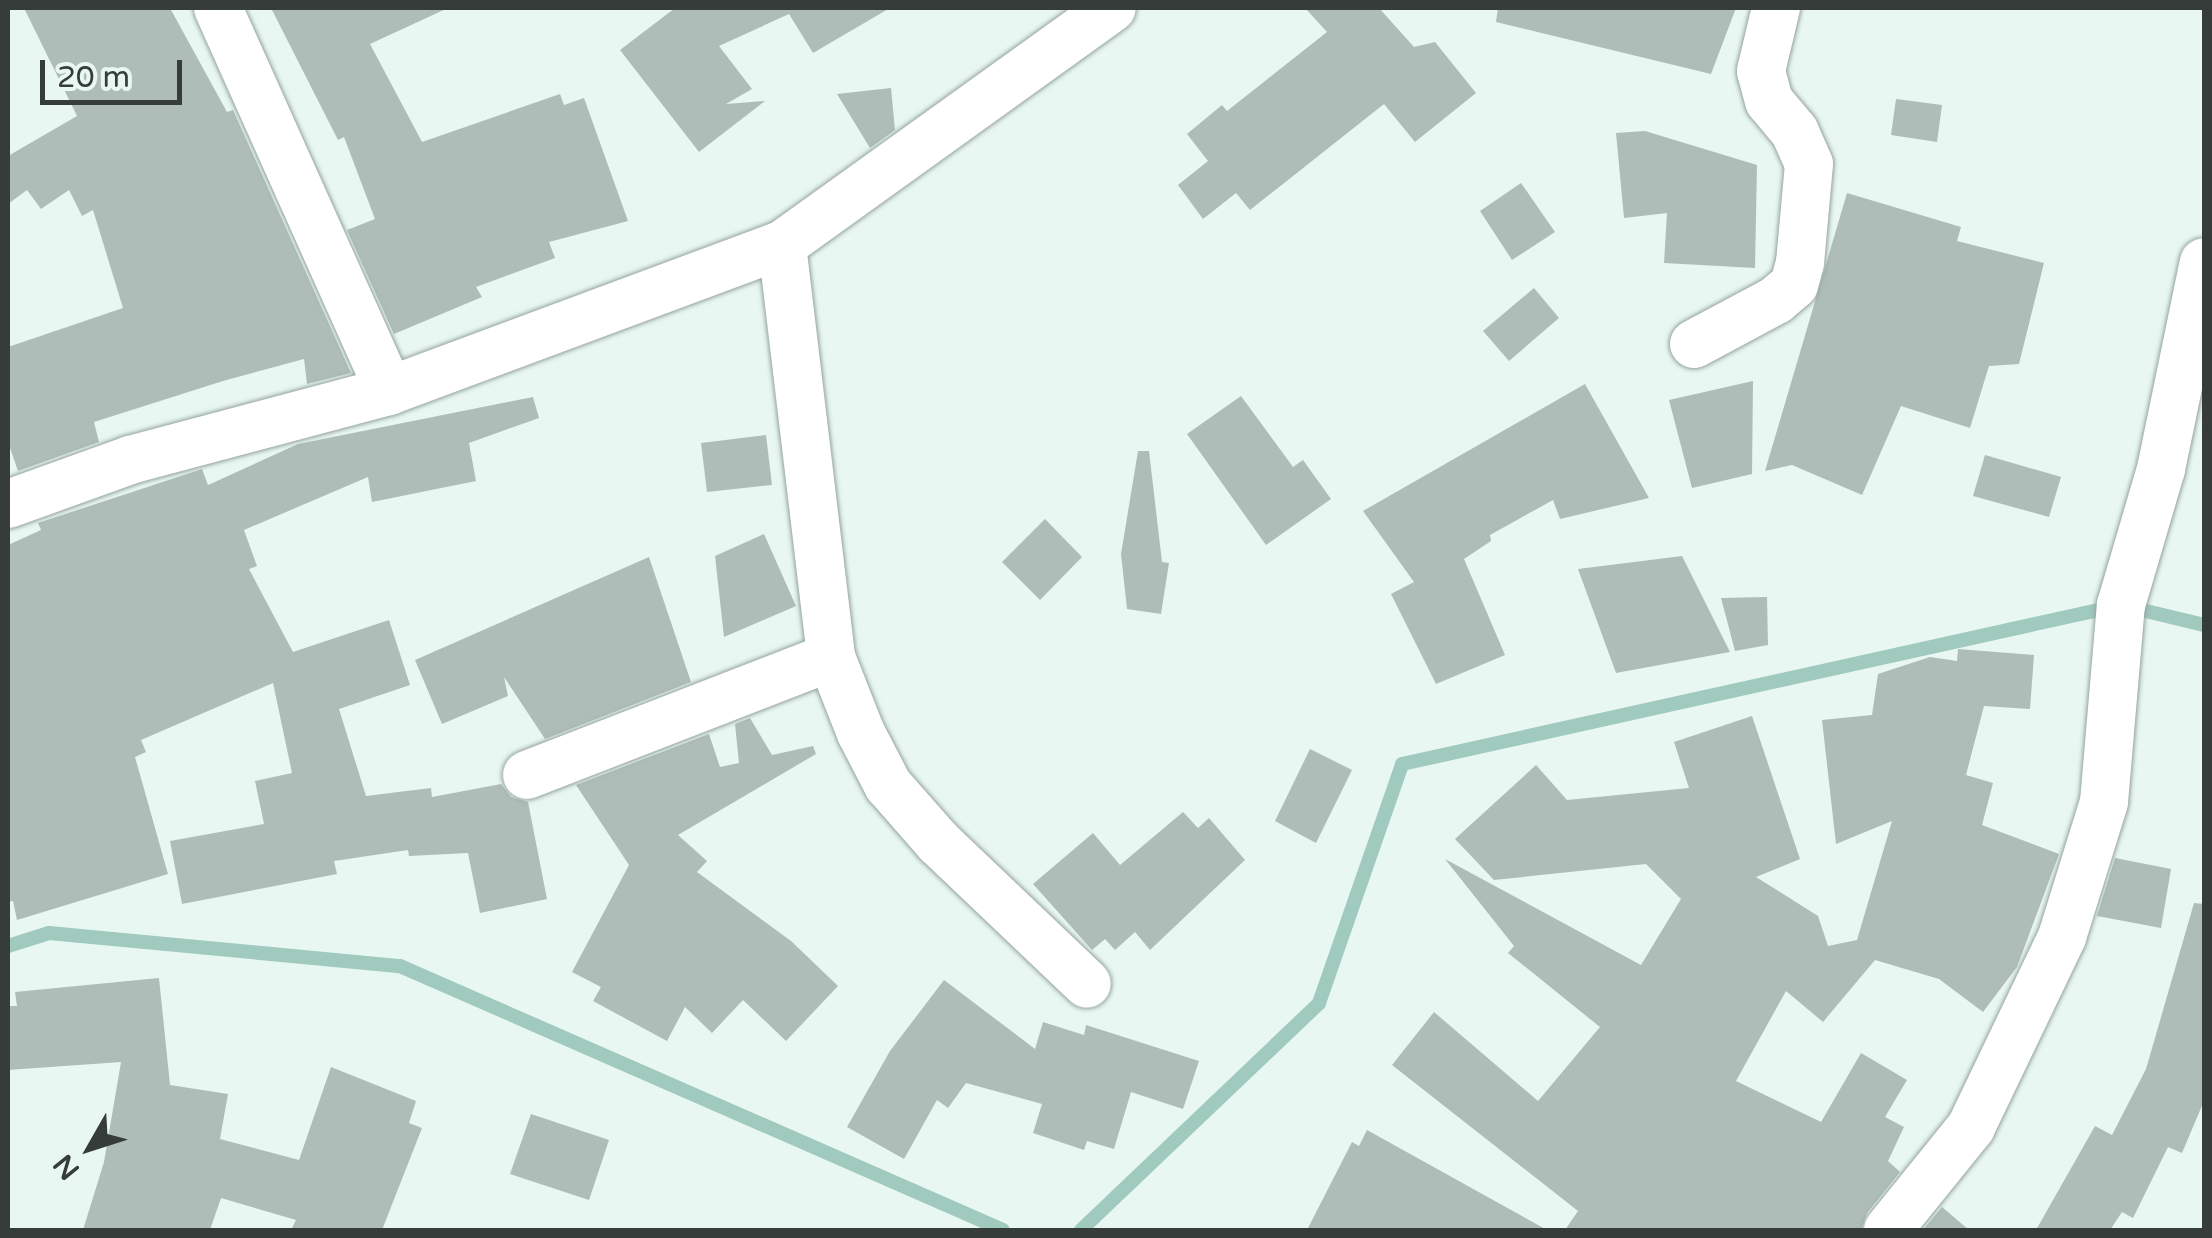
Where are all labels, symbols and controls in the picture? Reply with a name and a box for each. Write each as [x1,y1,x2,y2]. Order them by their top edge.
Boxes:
scale bar [45,40,188,102]
text: 20 m [57,59,130,96]
north arrow [40,1098,140,1198]
text: N [46,1147,87,1186]

